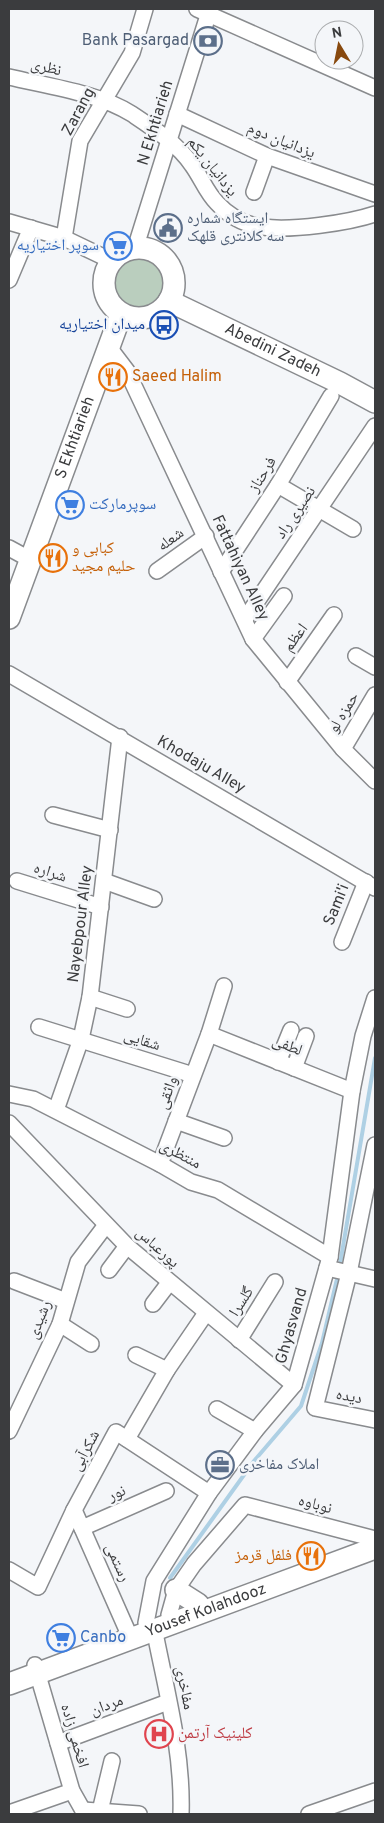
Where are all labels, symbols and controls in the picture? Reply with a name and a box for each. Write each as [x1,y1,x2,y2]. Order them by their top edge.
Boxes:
north arrow [314,20,364,70]
text: N [331,24,343,43]
bank icon: Bank Pasargad [193,26,223,56]
place label: Bank Pasargad [82,31,189,51]
street label: نظری [29,55,63,81]
street label: N Ekhtiarieh [134,78,178,168]
street label: Zarang [58,84,100,140]
street label: یزدانیان دوم [244,118,318,164]
street label: یزدانیان یکم [182,133,242,201]
place label: ایستگاه شماره سه کلانتری قلهک [187,209,284,247]
public building icon: ایستگاه شماره سه کلانتری قلهک [153,213,183,243]
supermarket icon: سوپر اختیاریه [103,231,133,261]
place label: سوپر اختیاریه [17,236,99,256]
bus stop icon: میدان اختیاریه [149,310,179,340]
place label: میدان اختیاریه [59,315,145,335]
street label: Abedini Zadeh [221,319,324,382]
restaurant icon: Saeed Halim [98,362,128,392]
place label: Saeed Halim [132,367,222,387]
street label: S Ekhtiarieh [51,394,100,482]
street label: فرحناز [244,453,282,497]
street label: نصیری راد [271,483,321,543]
supermarket icon: سوپرمارکت [55,490,85,520]
place label: سوپرمارکت [89,495,156,515]
street label: Fattahiyan Alley [207,512,273,624]
street label: شعله [154,524,188,556]
place label: کبابی و حلیم مجید [72,539,135,577]
restaurant icon: کبابی و حلیم مجید [38,543,68,573]
street label: اعظم [279,620,313,656]
street label: حمزه لو [324,689,364,737]
street label: Khodaju Alley [153,732,249,798]
street label: شراره [31,858,69,888]
street label: Nayebpour Alley [64,864,98,984]
street label: Sami'i [320,881,354,929]
street label: شقایی [121,1026,163,1056]
street label: لطفی [269,1031,305,1061]
street label: واثقی [153,1074,183,1112]
street label: منتظری [156,1136,204,1174]
street label: پورعباس [131,1223,183,1273]
street label: گلسرا [225,1283,259,1321]
street label: Ghyasvand [272,1286,312,1366]
street label: رشیدی [24,1298,56,1342]
street label: دیده [334,1385,364,1409]
street label: شکرآبی [67,1427,105,1475]
office icon: املاک مفاخری [205,1450,235,1480]
place label: املاک مفاخری [239,1455,319,1475]
street label: نور [104,1481,129,1507]
street label: نوباوه [296,1491,334,1519]
street label: رستمی [100,1541,134,1585]
restaurant icon: فلفل قرمز [296,1541,326,1571]
place label: فلفل قرمز [234,1546,292,1566]
street label: Yousef Kolahdooz [143,1579,269,1642]
supermarket icon: Canbo [46,1623,76,1653]
place label: Canbo [80,1628,126,1648]
street label: مفاخری [170,1664,198,1712]
street label: مردان [88,1691,126,1721]
street label: افخمی زاده [55,1702,93,1770]
hospital icon: کلینیک آرتمن [144,1719,174,1749]
place label: کلینیک آرتمن [178,1724,253,1744]

